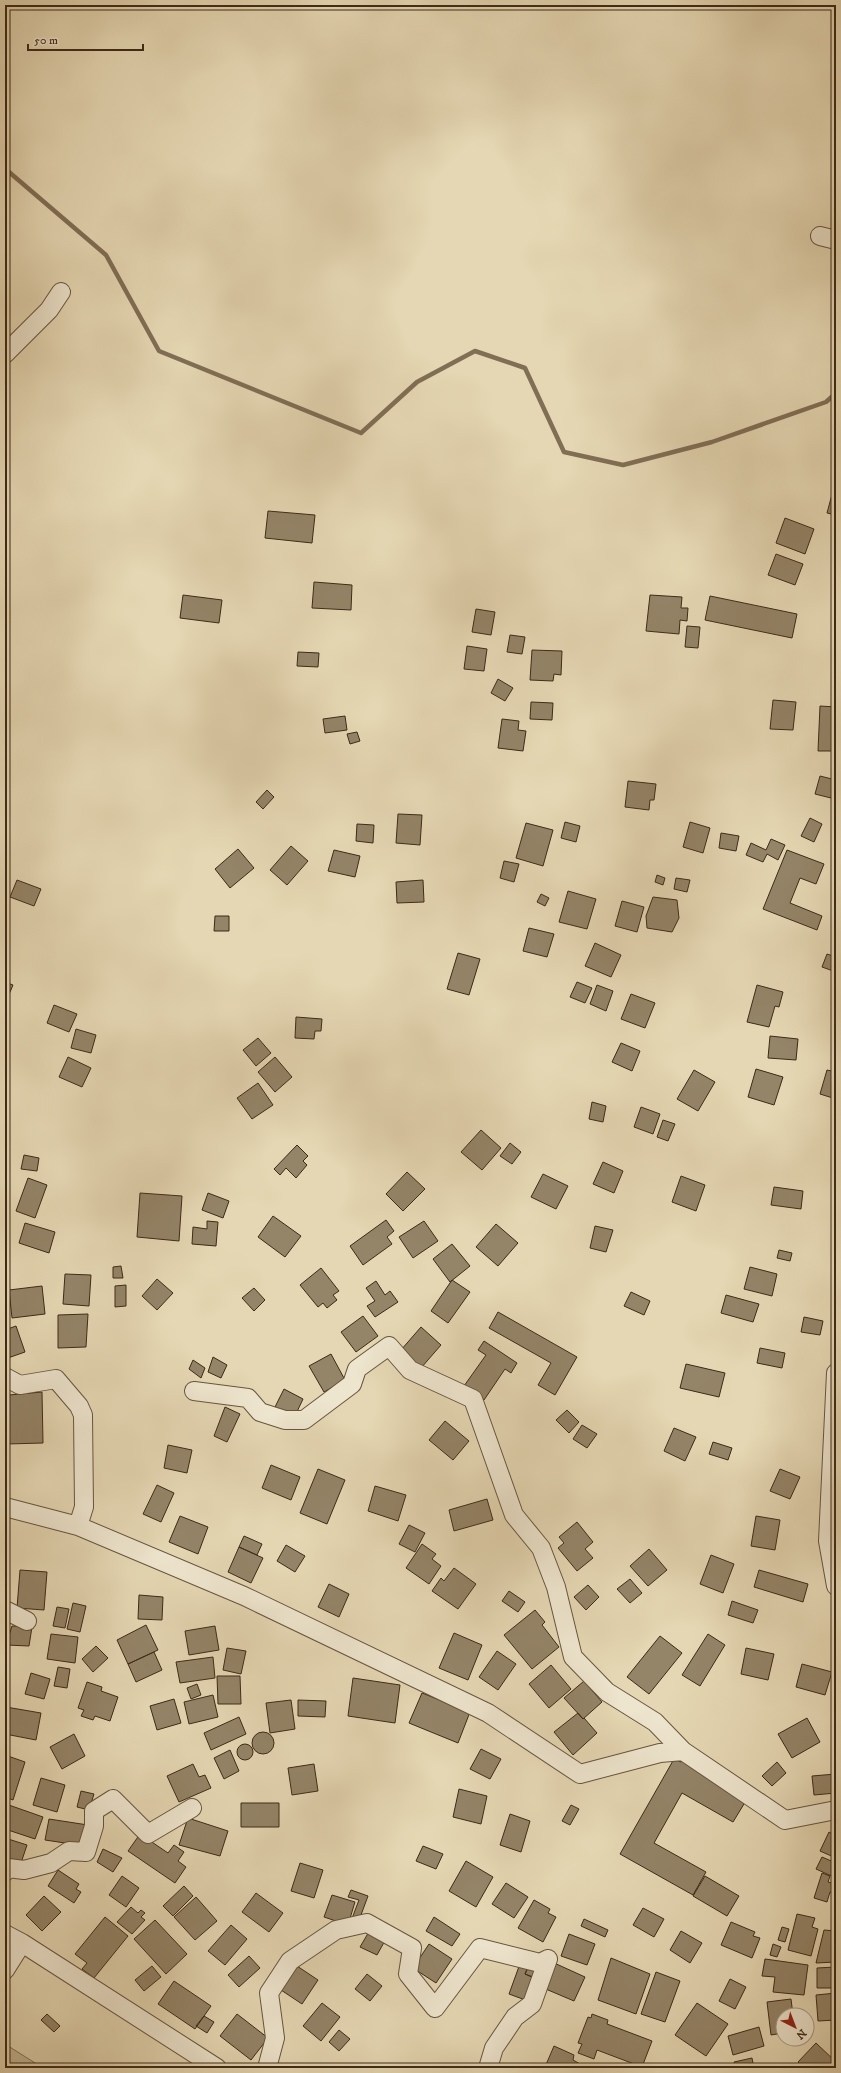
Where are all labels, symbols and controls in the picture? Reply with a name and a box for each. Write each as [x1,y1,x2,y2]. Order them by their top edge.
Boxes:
scale bar [28,26,143,52]
text: 50 m [34,33,58,48]
north arrow [775,2007,815,2047]
text: N [793,2025,809,2042]

